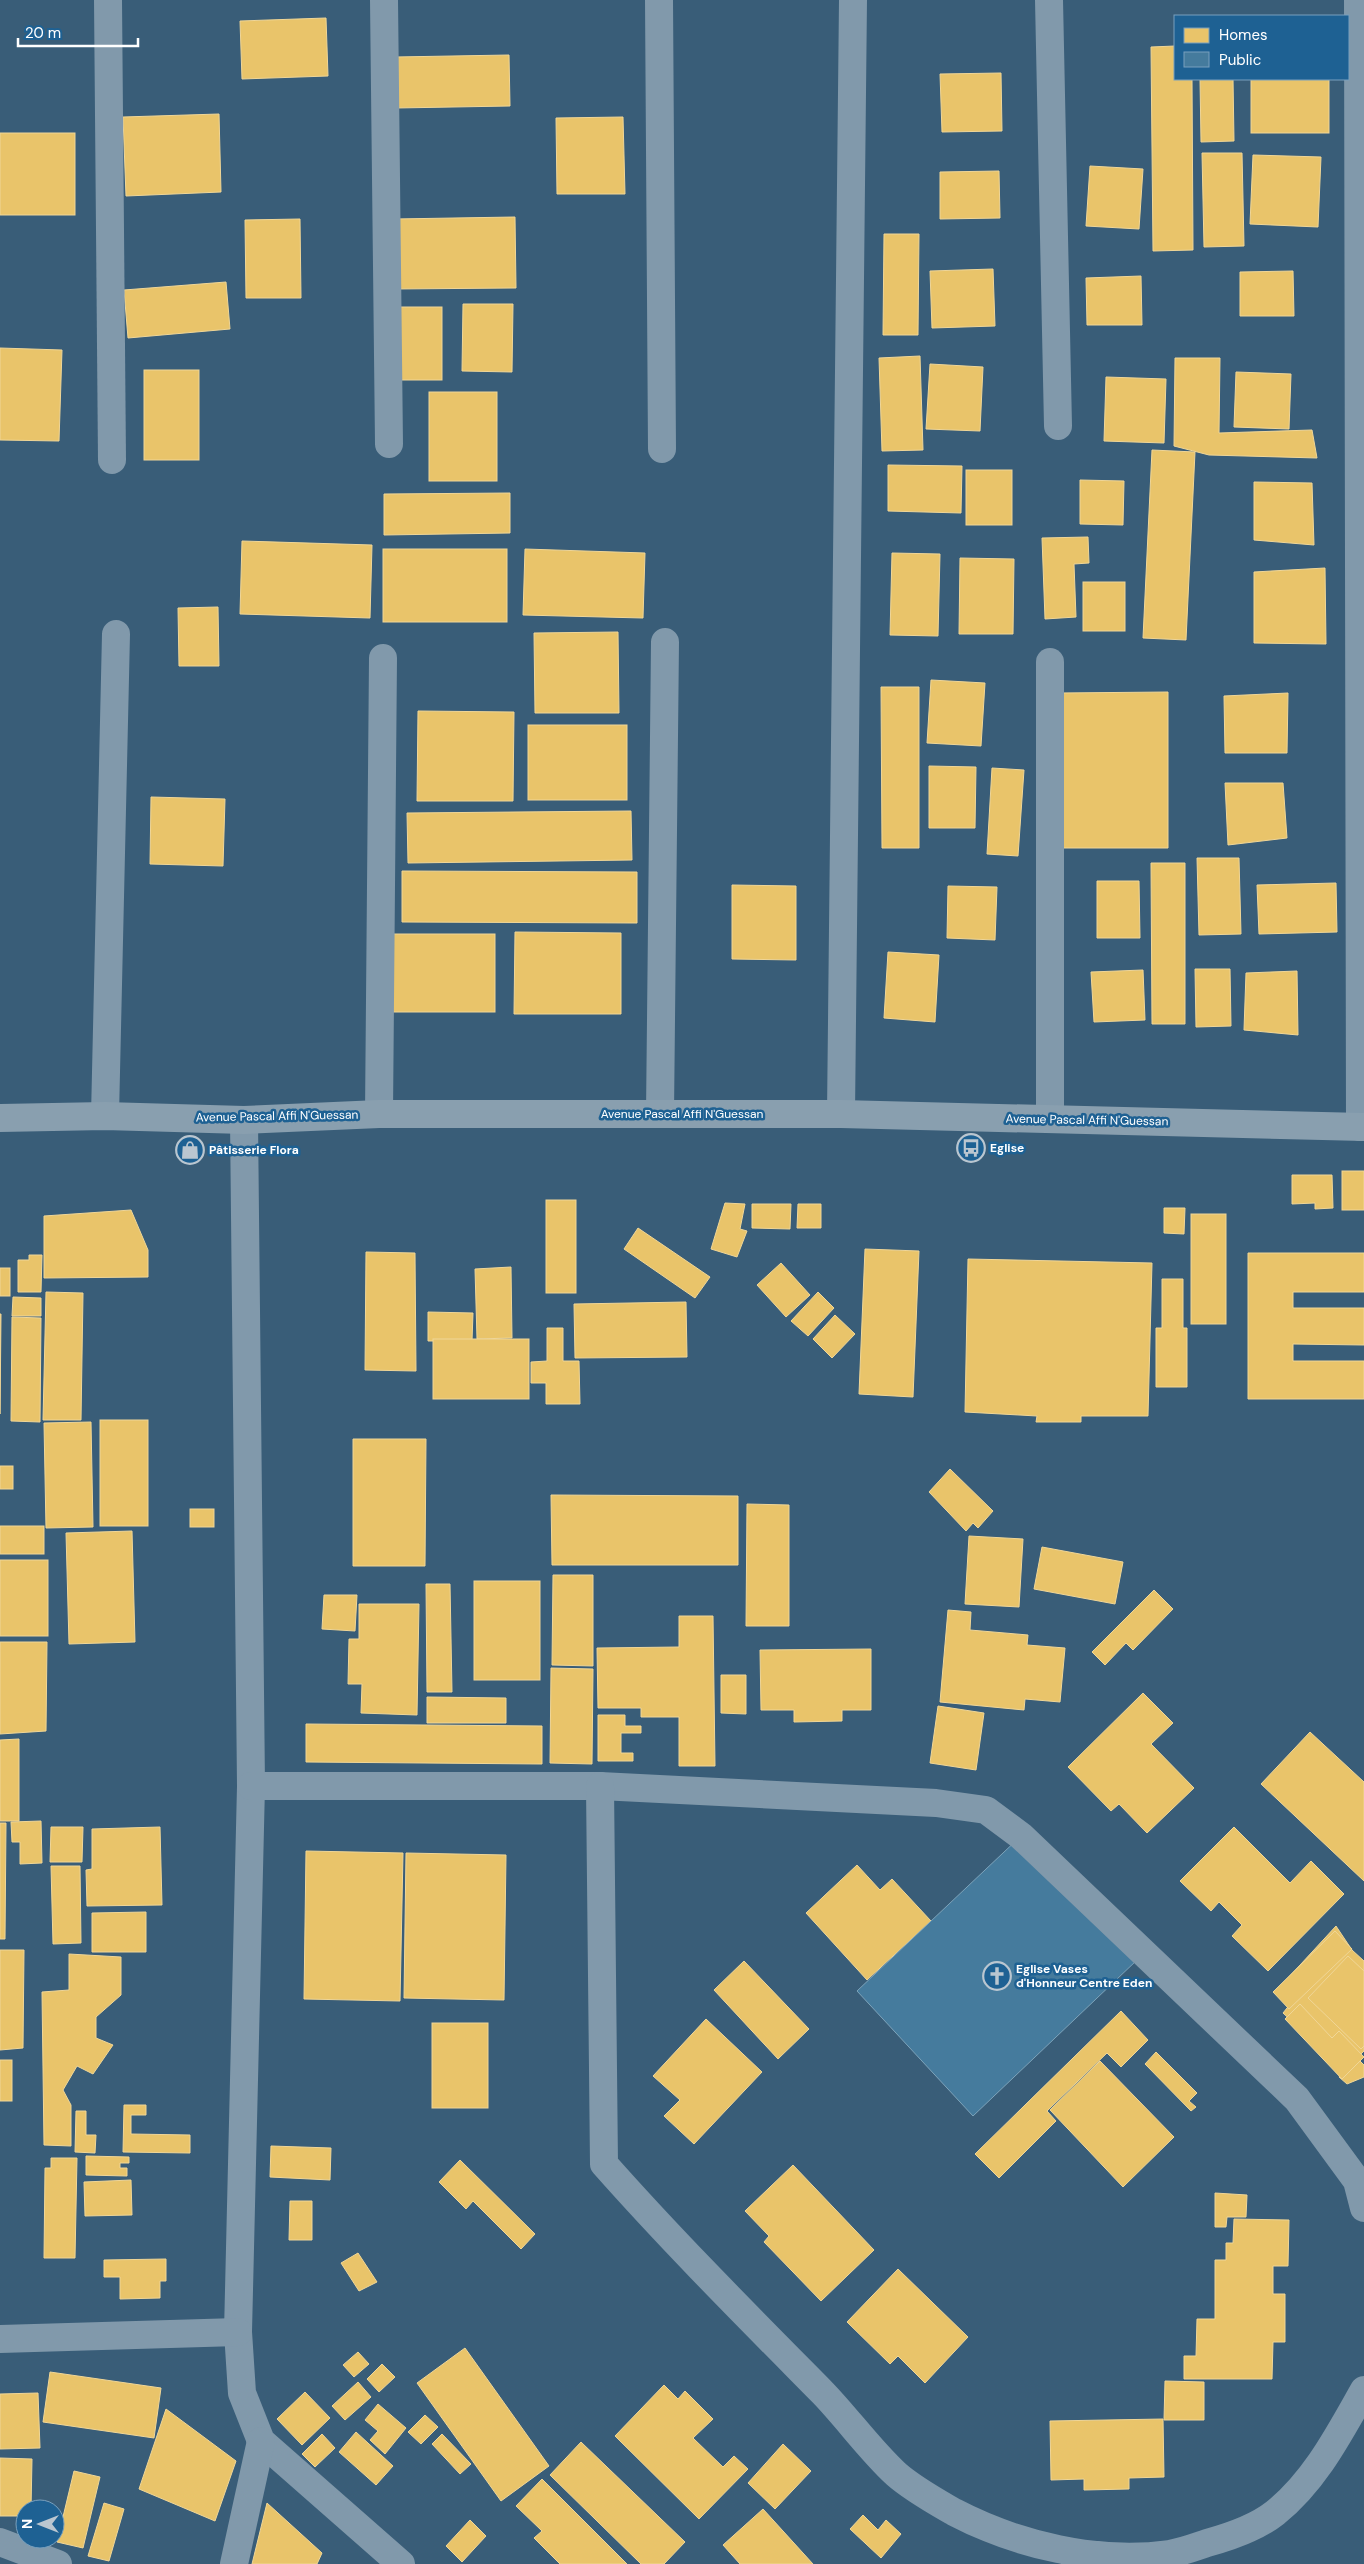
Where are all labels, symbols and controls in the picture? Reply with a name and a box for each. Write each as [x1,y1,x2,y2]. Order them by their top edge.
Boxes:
scale bar [18,15,138,47]
legend [1174,15,1349,80]
text: 20 m [25,23,61,43]
text: Homes [1219,25,1268,45]
text: Public [1219,50,1261,70]
street label: Avenue Pascal Affi N'Guessan [601,1106,763,1122]
street label: Avenue Pascal Affi N'Guessan [196,1107,359,1125]
street label: Avenue Pascal Affi N'Guessan [1006,1111,1169,1129]
bus stop icon: Eglise [956,1133,986,1163]
shop icon: Pâtisserie Flora [175,1135,205,1165]
place label: Eglise [990,1140,1024,1156]
place label: Pâtisserie Flora [209,1142,299,1158]
church icon: Eglise Vases d'Honneur Centre Eden [982,1961,1012,1991]
place label: Eglise Vases d'Honneur Centre Eden [1016,1961,1152,1991]
north arrow [15,2499,65,2549]
text: N [18,2519,36,2529]

